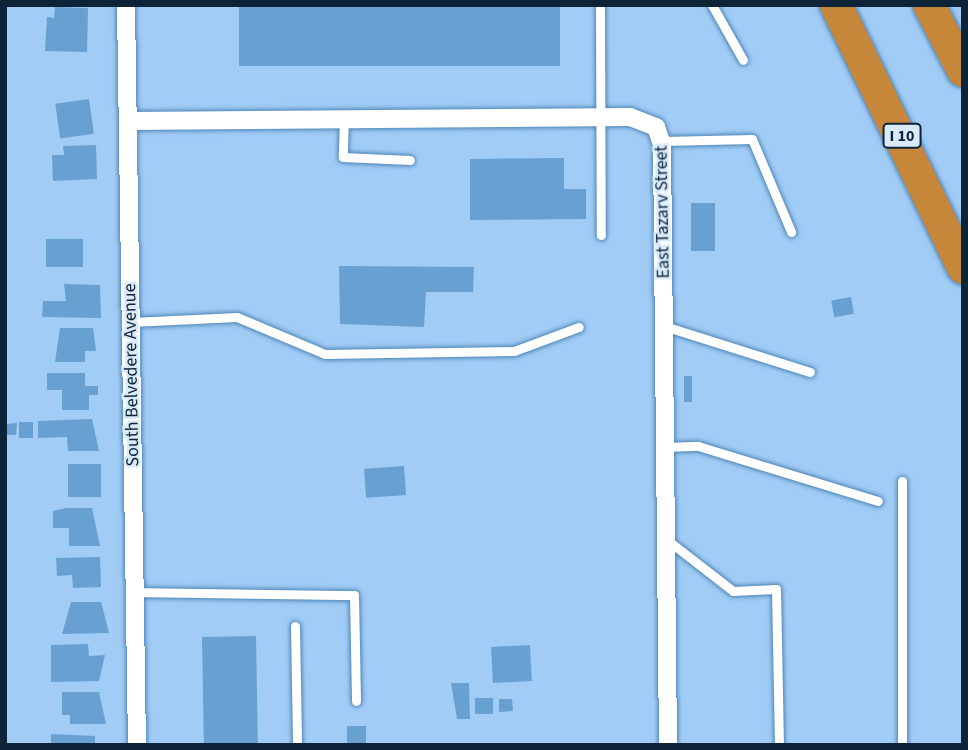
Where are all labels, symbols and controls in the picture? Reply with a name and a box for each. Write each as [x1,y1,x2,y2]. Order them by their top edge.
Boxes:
road number: I 10 [881,124,923,148]
street label: East Tazarv Street [651,145,675,279]
street label: South Belvedere Avenue [120,283,144,467]

